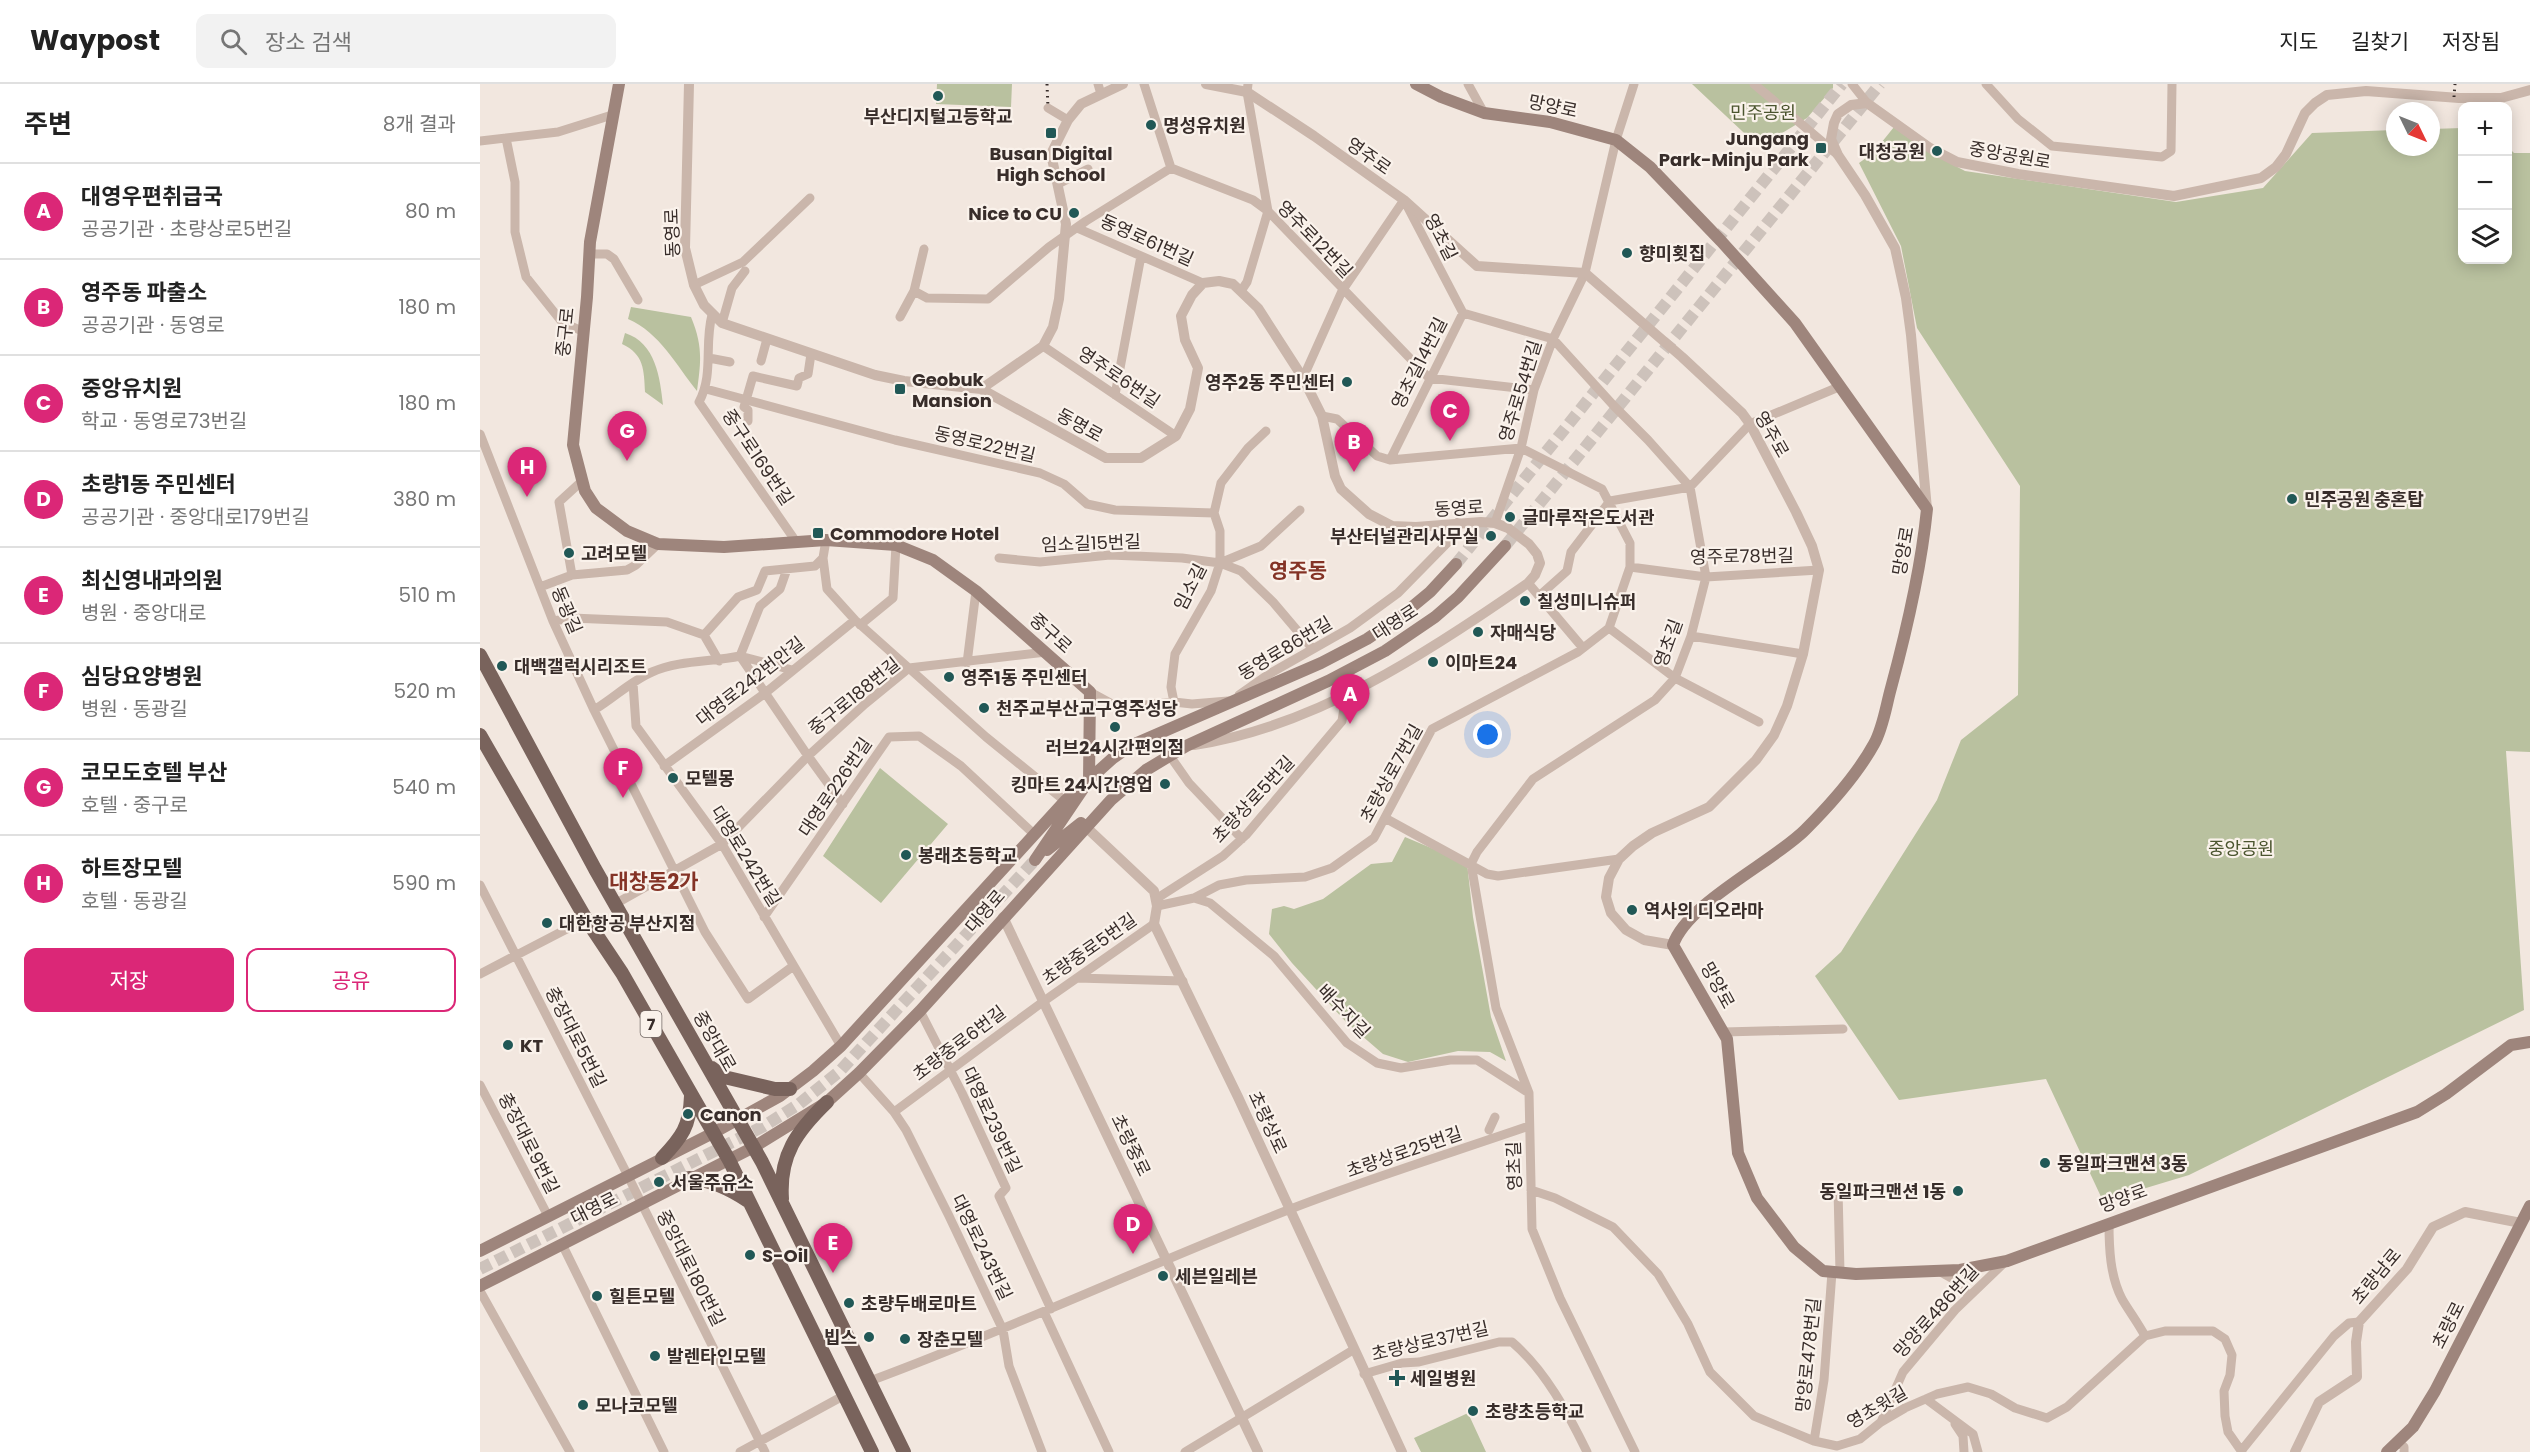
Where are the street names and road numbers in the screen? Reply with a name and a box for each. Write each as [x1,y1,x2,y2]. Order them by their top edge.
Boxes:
street label: 망양로 [1526,89,1580,123]
street label: 영주로 [1341,132,1397,180]
street label: 중앙공원로 [1967,135,2053,175]
street label: 영주로12번길 [1272,195,1358,283]
street label: 동영로 [659,208,685,258]
street label: 동영로61번길 [1096,208,1198,272]
street label: 영초길 [1419,209,1463,265]
street label: 중구로 [550,306,580,358]
street label: 영초길14번길 [1385,313,1453,413]
street label: 영주로54번길 [1493,337,1547,445]
street label: 영주로6번길 [1073,340,1165,414]
street label: 동명로 [1052,402,1108,448]
street label: 중구로169번길 [717,404,799,510]
street label: 영주로 [1749,406,1795,462]
street label: 동영로22번길 [932,420,1038,468]
street label: 동영로 [1434,494,1484,522]
street label: 망양로 [1886,524,1920,578]
street label: 임소길15번길 [1041,529,1141,557]
street label: 영주로78번길 [1690,543,1794,569]
street label: 임소길 [1168,559,1212,615]
street label: 동광길 [546,582,588,638]
street label: 대영로 [1367,598,1423,646]
street label: 중구로 [1024,607,1078,659]
street label: 동영로86번길 [1233,610,1337,686]
street label: 영초길 [1648,615,1688,671]
street label: 대영로242번안길 [691,631,809,731]
street label: 중구로188번길 [803,651,905,741]
street label: 초량상로7번길 [1354,719,1428,827]
street label: 대영로226번길 [793,732,877,842]
street label: 초량상로5번길 [1206,750,1300,848]
street label: 대영로242번길 [705,801,787,911]
street label: 대영로 [959,884,1011,938]
street label: 초량중로5번길 [1037,907,1141,991]
street label: 망양로 [1695,957,1741,1013]
street label: 배수지길 [1312,978,1376,1044]
street label: 충장대로5번길 [540,982,612,1092]
street label: 초량중로6번길 [907,1000,1011,1086]
street label: 중앙대로 [688,1006,742,1076]
road number: 7 [640,1011,662,1037]
street label: 대영로239번길 [956,1063,1028,1177]
street label: 초량상로 [1243,1087,1293,1157]
street label: 충장대로9번길 [493,1088,565,1198]
street label: 초량중로 [1105,1110,1157,1180]
street label: 초량상로25번길 [1343,1120,1465,1184]
street label: 영초길 [1501,1141,1527,1191]
street label: 망양로 [2095,1178,2151,1218]
street label: 대영로 [566,1186,622,1230]
street label: 대영로243번길 [946,1190,1018,1304]
street label: 중앙대로180번길 [651,1205,731,1331]
street label: 초량남로 [2345,1243,2407,1309]
street label: 망양로486번길 [1888,1259,1984,1363]
street label: 망양로478번길 [1790,1296,1826,1414]
street label: 초량로 [2426,1297,2470,1353]
street label: 초량상로37번길 [1369,1315,1491,1367]
street label: 영초윗길 [1842,1380,1912,1434]

